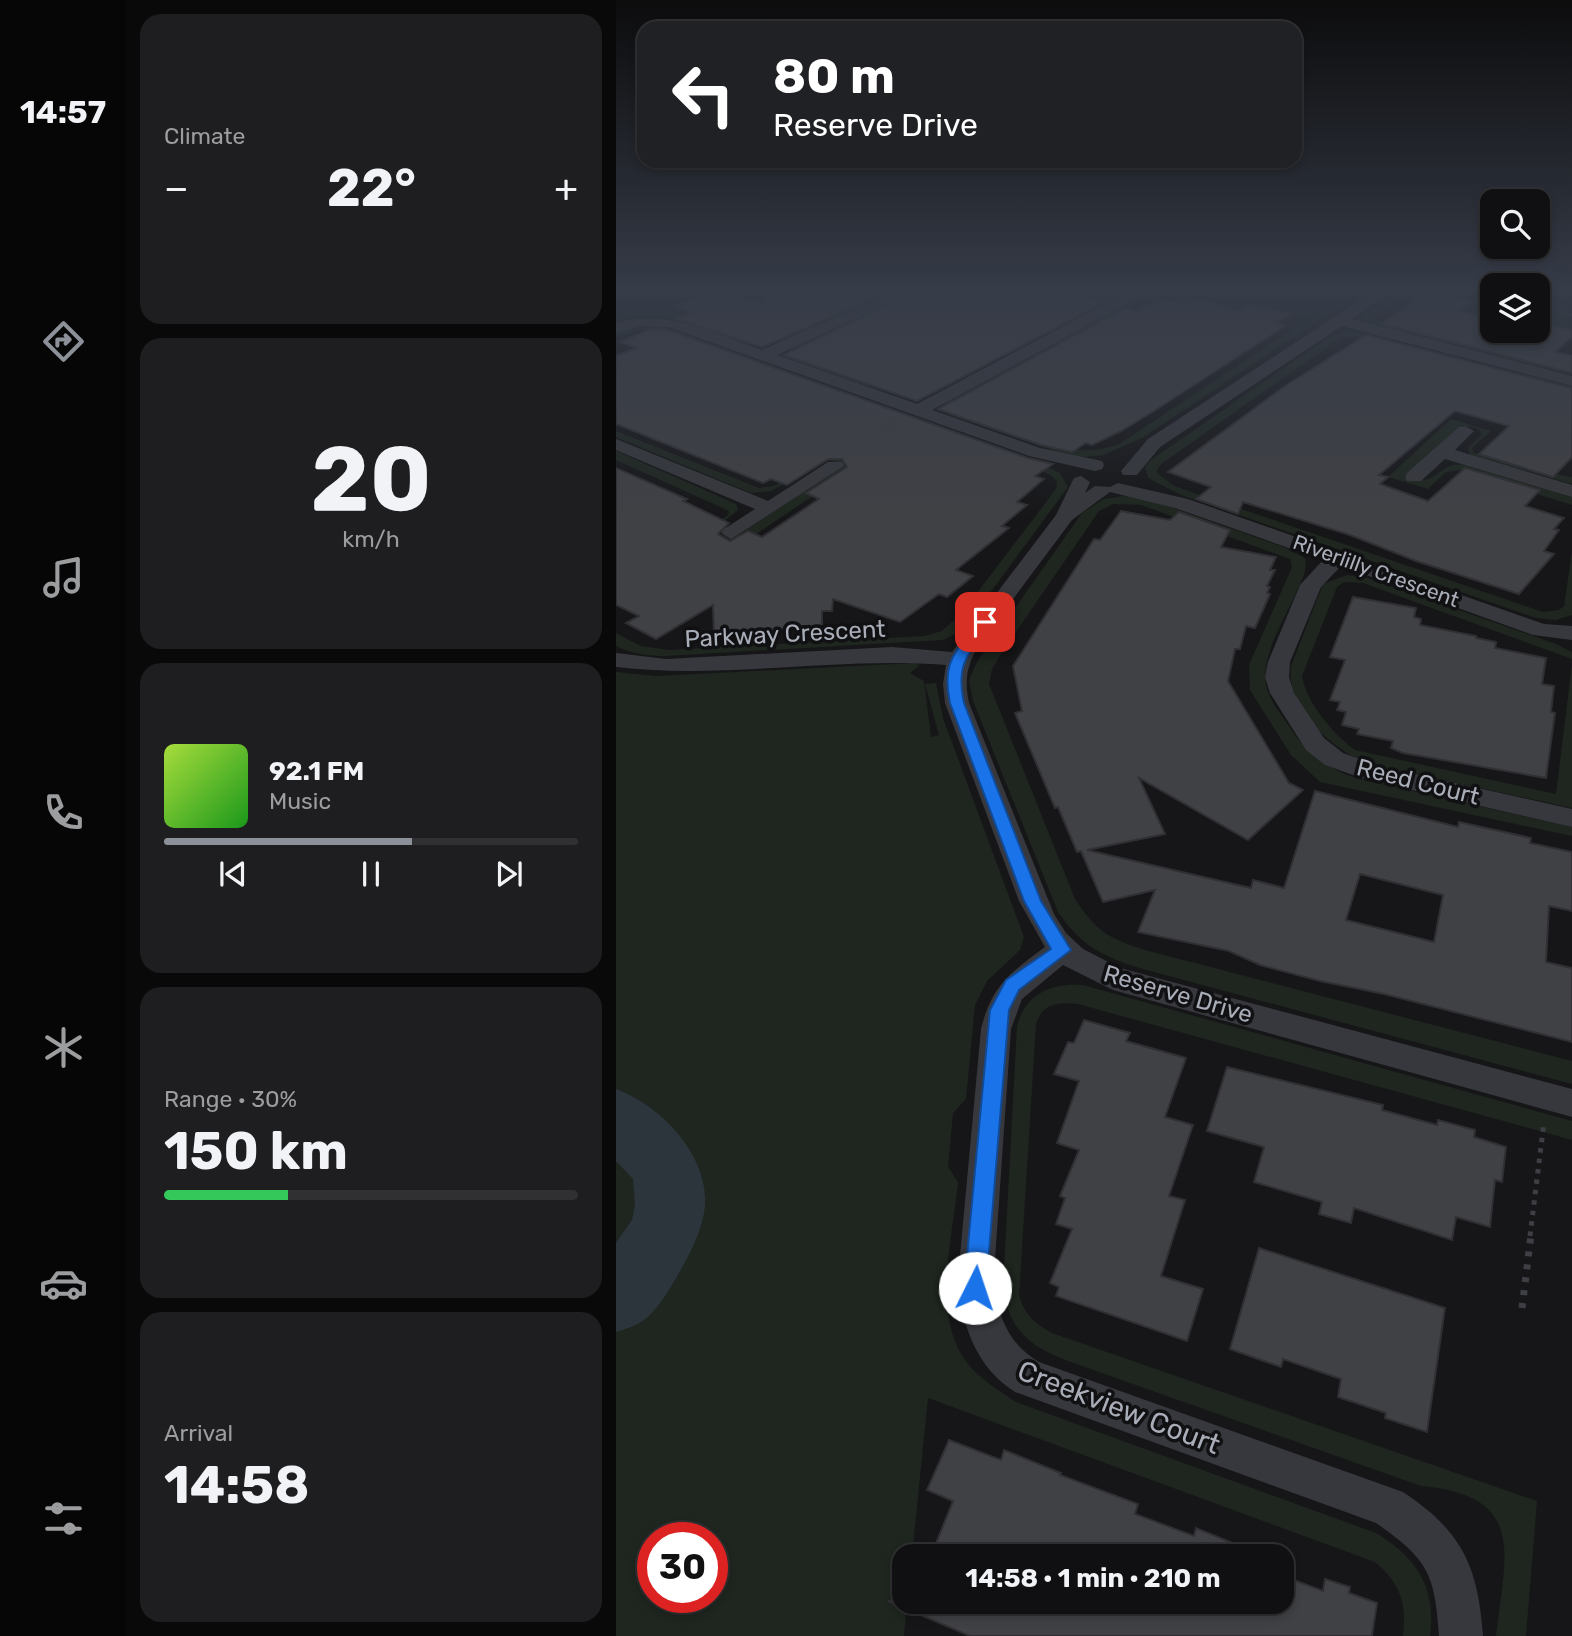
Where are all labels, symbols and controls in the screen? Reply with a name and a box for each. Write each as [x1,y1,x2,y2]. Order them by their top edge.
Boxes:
text: 80 m [773,47,895,105]
icon: left [658,49,749,140]
text: 14:57 [20,93,106,131]
text: Reserve Drive [773,106,978,144]
text: Climate [164,122,245,150]
text: 22° [327,157,416,219]
text: − [164,165,189,211]
text: + [554,165,578,211]
map controls [1480,189,1550,343]
button: search [1480,189,1550,259]
button: layers [1480,273,1550,343]
icon: directions [39,317,88,366]
text: 20 [310,425,432,533]
text: km/h [342,525,400,553]
street label: Riverlilly Crescent [1290,529,1463,612]
icon: music [39,553,88,602]
pin [955,592,1015,652]
icon: arrive [966,603,1004,641]
street label: Parkway Crescent [684,615,886,653]
street label: Reed Court [1354,753,1482,811]
text: 92.1 FM [269,756,364,787]
text: Music [269,787,331,815]
icon: phone [39,788,88,837]
icon: previous [214,855,252,893]
icon: pause [352,855,390,893]
icon: next [490,855,528,893]
street label: Reserve Drive [1100,959,1256,1029]
icon: climate [39,1023,88,1072]
text: Range · 30% [164,1085,297,1113]
text: 150 km [164,1120,348,1182]
position arrow [938,1251,1012,1325]
icon: car [39,1259,88,1308]
street label: Creekview Court [1013,1354,1225,1461]
text: Arrival [164,1419,233,1447]
text: 14:58 [164,1454,309,1516]
icon: filters [39,1494,88,1543]
speed limit sign: 30 [637,1522,728,1613]
text: 14:58 · 1 min · 210 m [965,1563,1221,1594]

